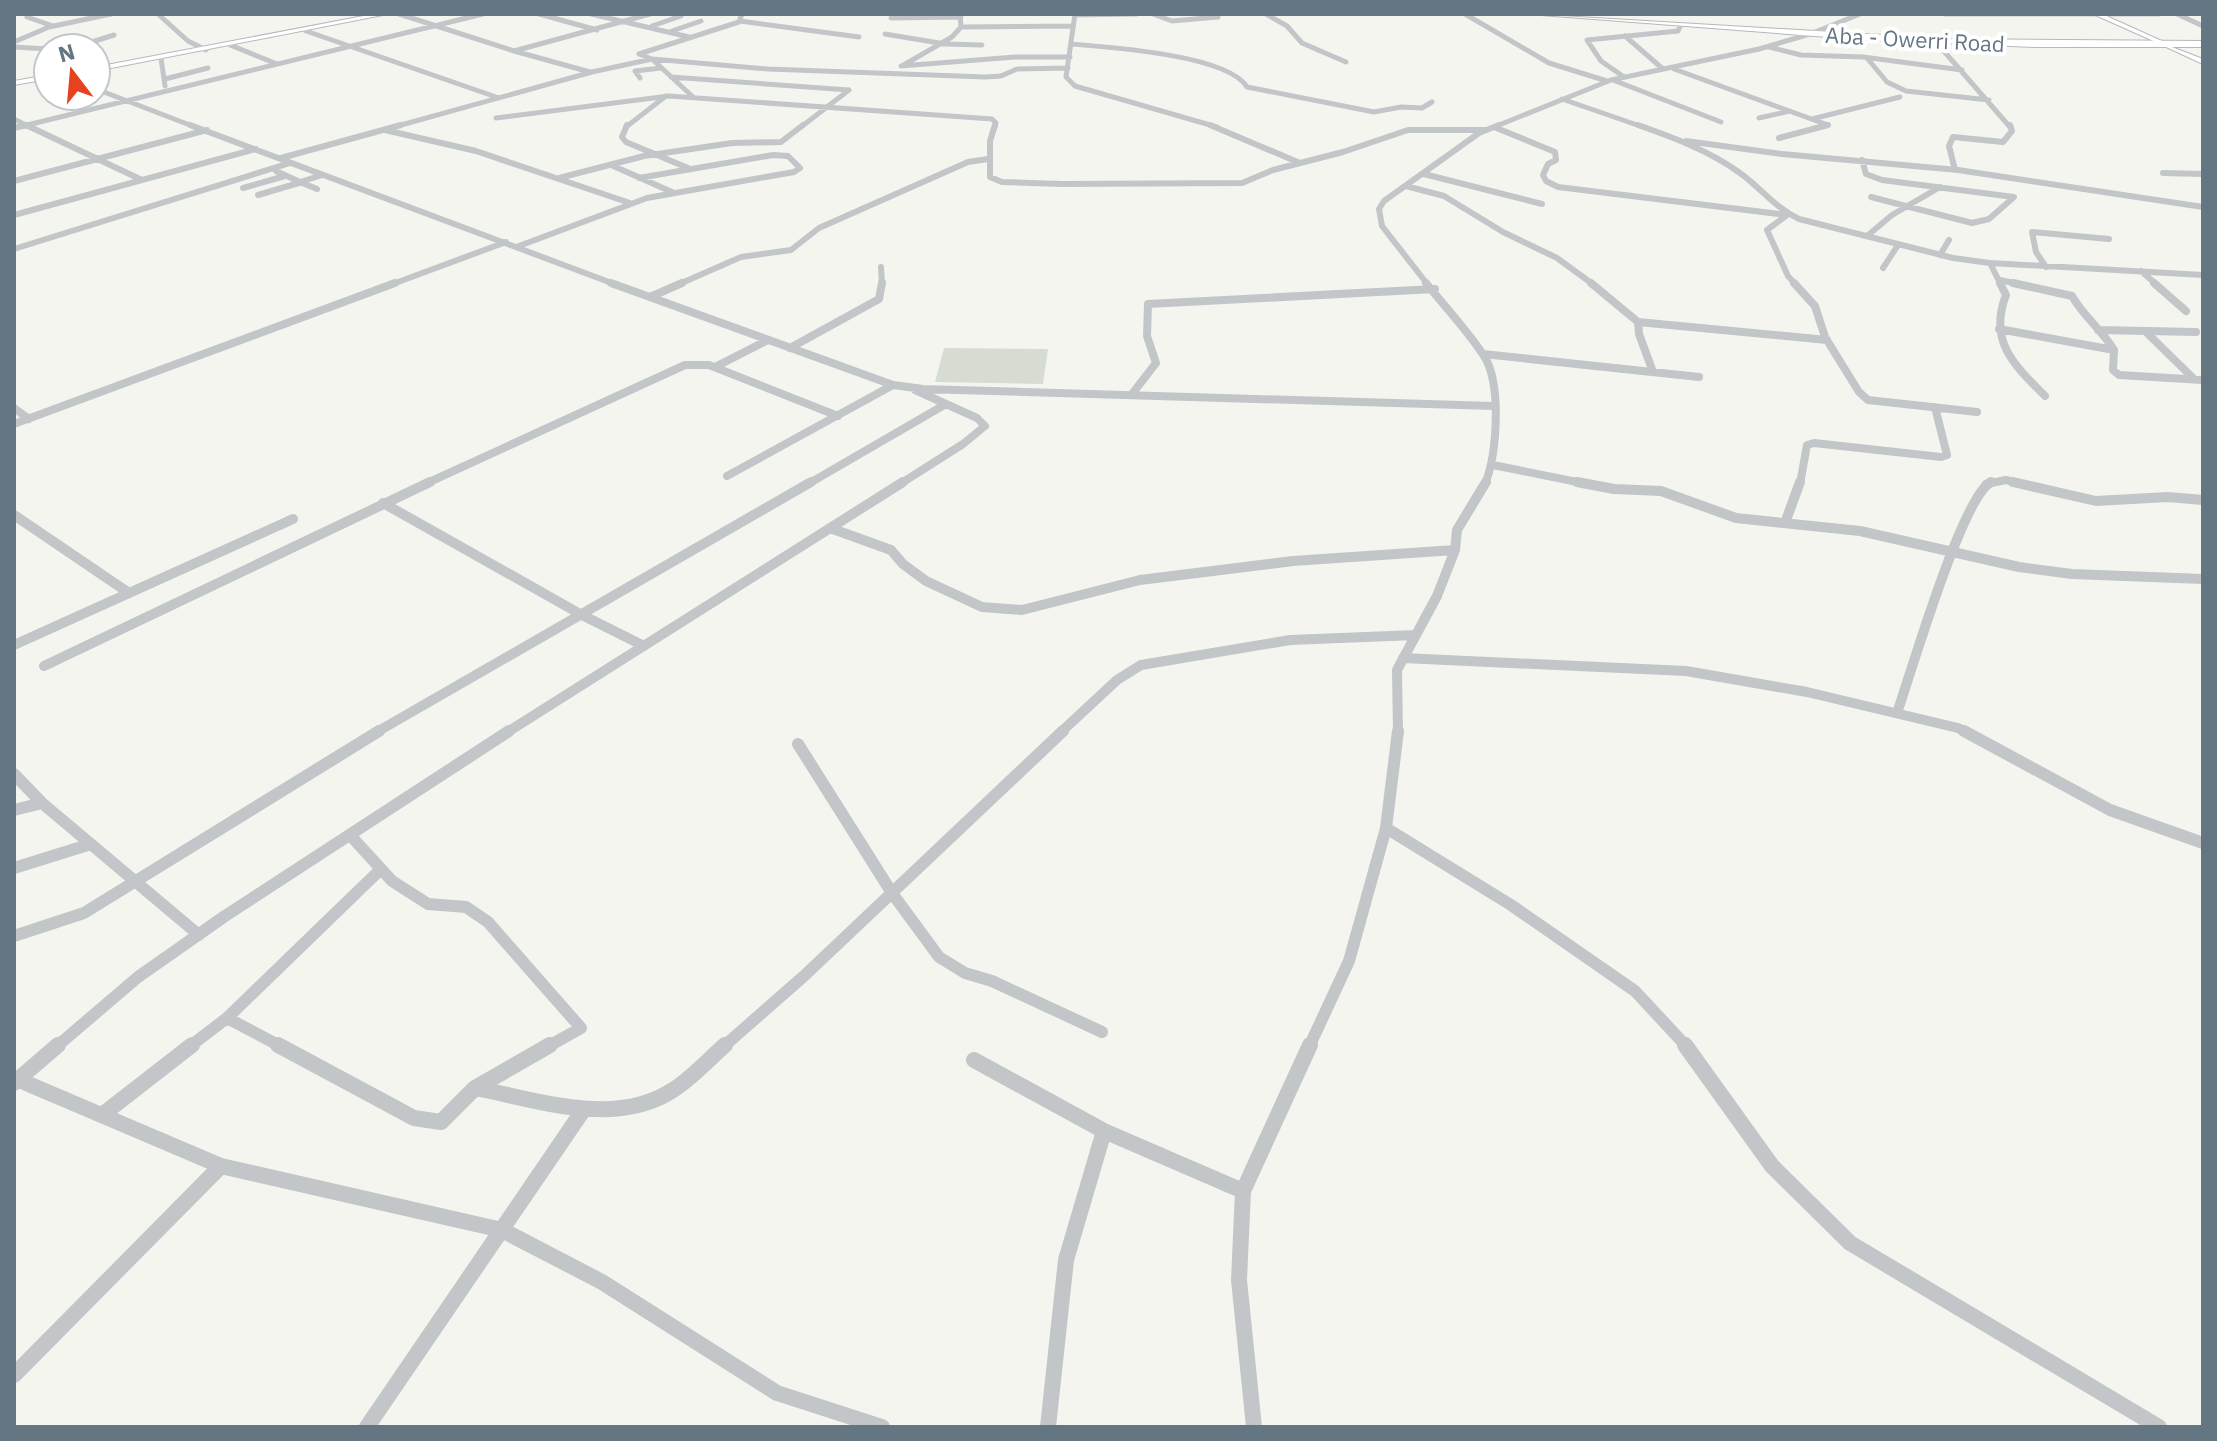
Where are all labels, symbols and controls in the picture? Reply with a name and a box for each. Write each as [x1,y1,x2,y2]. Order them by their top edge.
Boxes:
street label: Aba - Owerri Road [1825,20,2005,58]
north arrow [32,32,112,112]
text: N [55,36,78,68]

